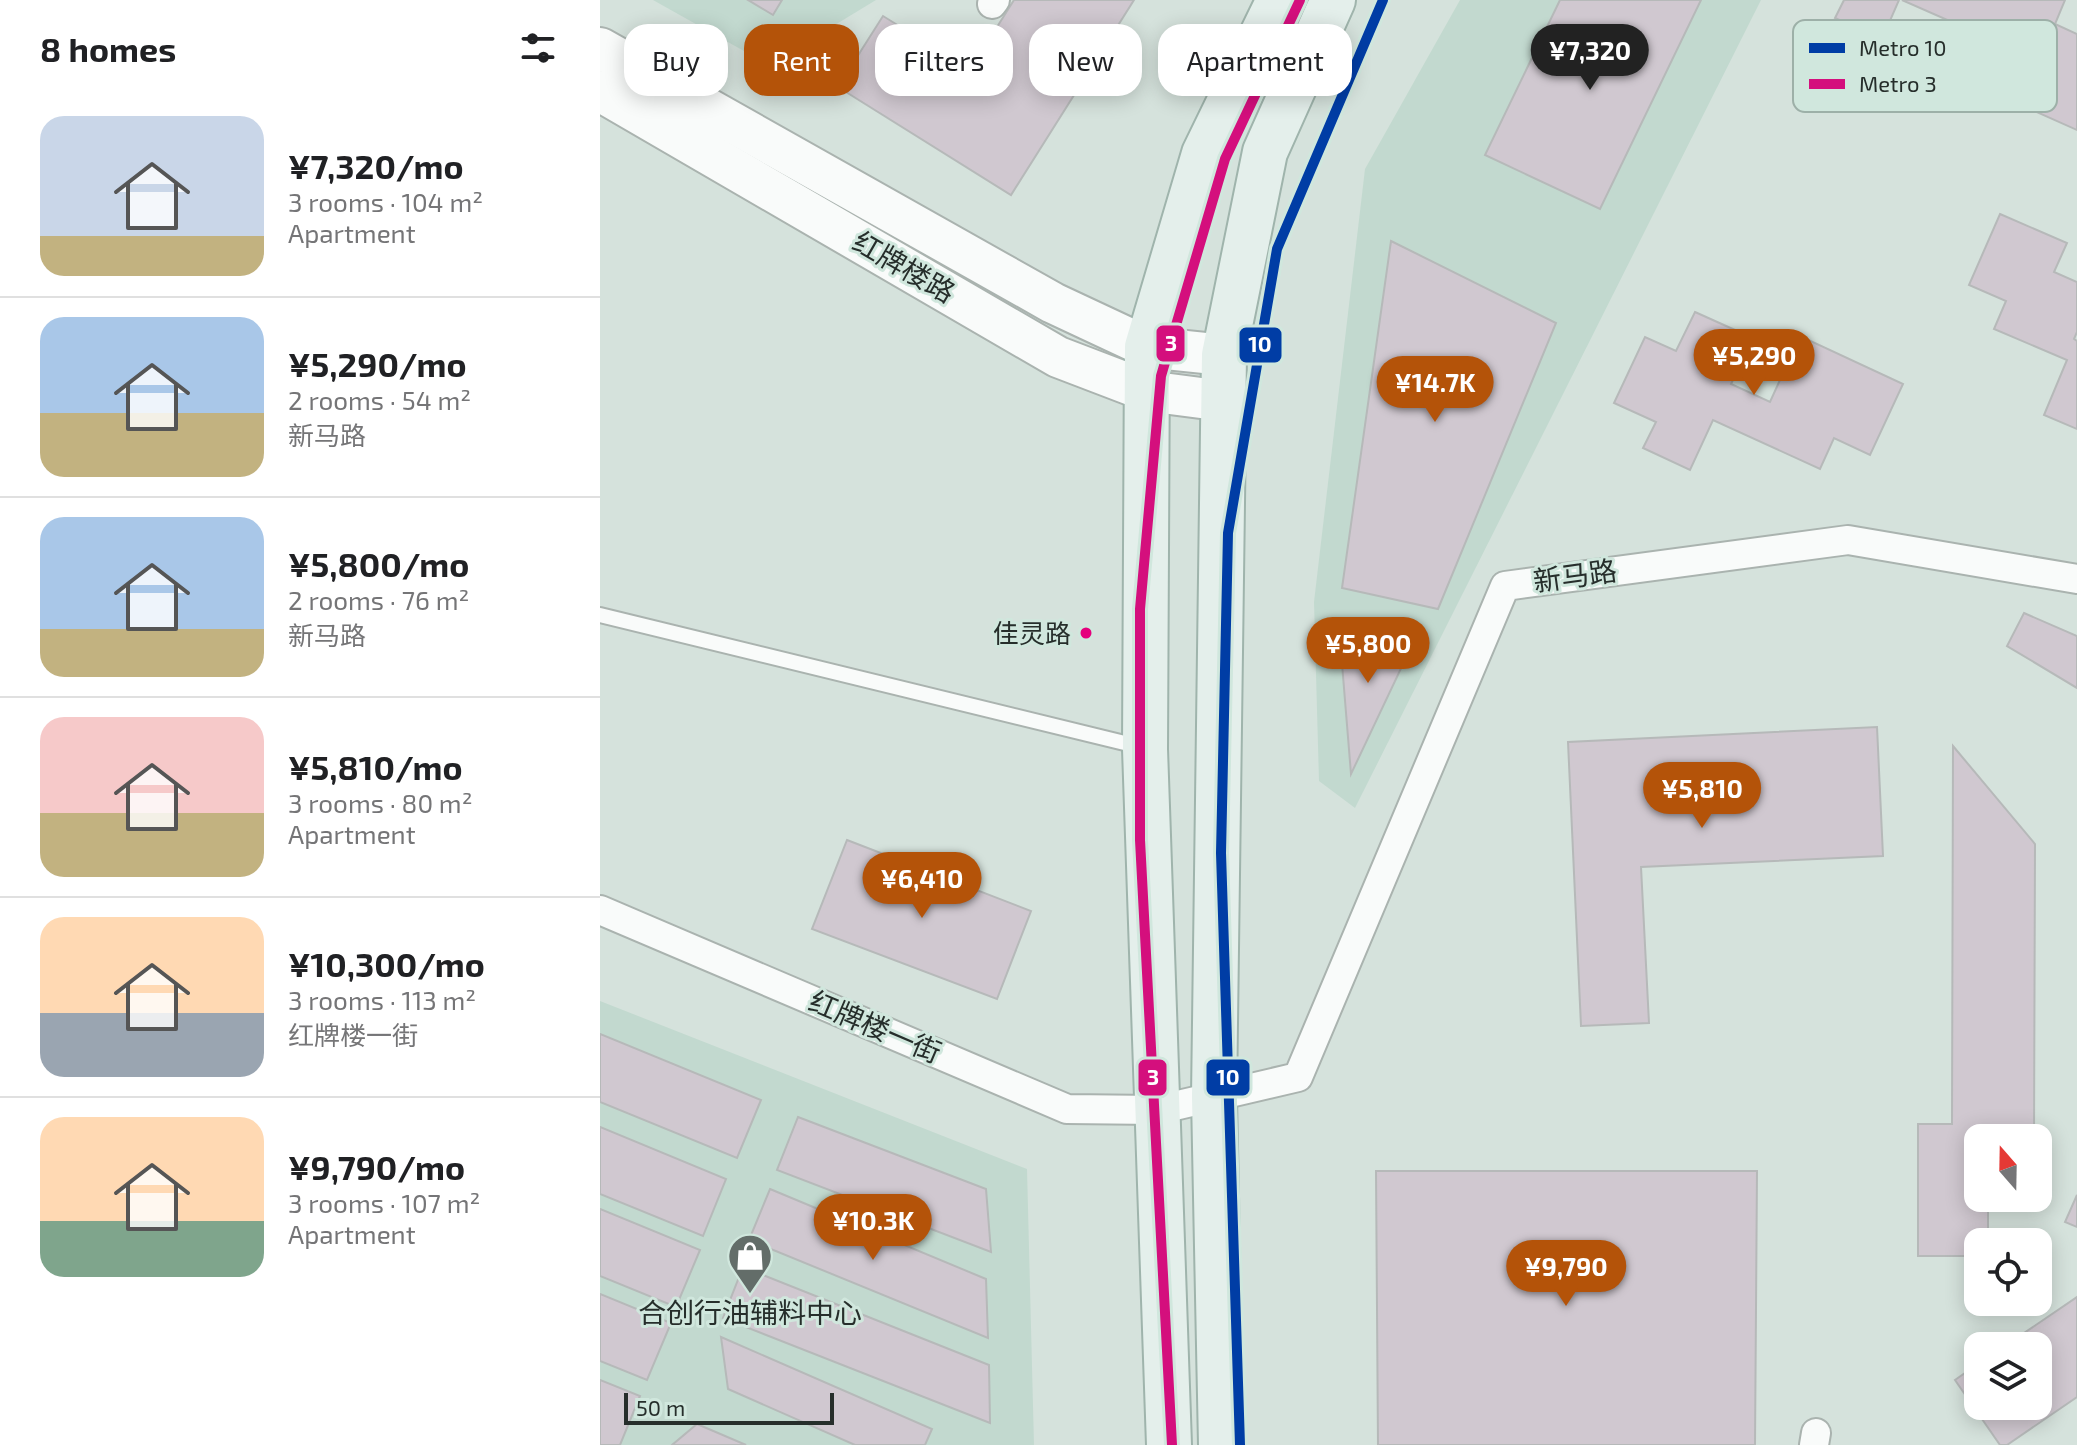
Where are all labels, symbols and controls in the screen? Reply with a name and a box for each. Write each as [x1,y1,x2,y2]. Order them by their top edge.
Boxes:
legend [1793,20,2057,112]
chip: Buy [624,24,728,96]
chip: Rent [744,24,859,96]
chip: Filters [875,24,1013,96]
chip: New [1029,24,1142,96]
chip: Apartment [1158,24,1352,96]
pin: ¥7,320 [1525,24,1655,92]
icon: filters [516,26,560,70]
text: 8 homes [40,28,176,69]
text: ¥7,320 [1549,34,1631,65]
text: Metro 10 [1859,34,1946,60]
text: Metro 3 [1859,70,1937,96]
text: ¥7,320/mo [288,145,464,186]
icon: home [104,148,200,244]
text: 3 rooms · 104 m² [288,186,483,217]
text: Apartment [288,217,416,248]
street label: 红牌楼路 [847,223,962,309]
line badge: 3 [1155,324,1186,363]
line badge: 10 [1238,326,1283,364]
text: 3 [1165,329,1177,355]
pin: ¥5,290 [1689,329,1819,397]
text: 10 [1248,330,1272,356]
text: ¥5,290 [1712,339,1796,370]
text: ¥5,290/mo [288,343,467,384]
icon: home [104,349,200,445]
pin: ¥14.7K [1370,356,1500,424]
text: ¥14.7K [1395,366,1475,397]
text: 2 rooms · 54 m² [288,384,471,415]
text: 新马路 [288,419,366,450]
text: ¥5,800/mo [288,543,469,584]
icon: home [104,549,200,645]
street label: 新马路 [1531,552,1619,598]
text: 2 rooms · 76 m² [288,584,469,615]
place label: 佳灵路 [993,617,1071,648]
pin: ¥5,800 [1303,617,1433,685]
text: 新马路 [288,619,366,650]
marker: 佳灵路 [1078,625,1094,641]
text: ¥5,800 [1325,627,1411,658]
text: ¥5,810/mo [288,746,463,787]
icon: home [104,749,200,845]
pin: ¥5,810 [1637,762,1767,830]
text: ¥5,810 [1661,772,1743,803]
text: 3 rooms · 80 m² [288,787,472,818]
text: Apartment [288,818,416,849]
pin: ¥6,410 [857,852,987,920]
text: ¥6,410 [881,862,963,893]
text: ¥10,300/mo [288,943,485,984]
icon: home [104,949,200,1045]
street label: 红牌楼一街 [804,983,946,1069]
text: 3 rooms · 113 m² [288,984,476,1015]
text: 红牌楼一街 [288,1019,418,1050]
line badge: 3 [1137,1058,1168,1097]
line badge: 10 [1205,1058,1251,1097]
text: 3 [1147,1063,1159,1089]
text: 10 [1216,1063,1240,1089]
north arrow [1964,1124,2052,1212]
map controls [1964,1124,2052,1420]
text: ¥9,790/mo [288,1146,465,1187]
icon: home [104,1149,200,1245]
text: 3 rooms · 107 m² [288,1187,480,1218]
pin: ¥10.3K [808,1194,938,1262]
text: ¥10.3K [832,1204,914,1235]
text: Apartment [288,1218,416,1249]
button: locate [1964,1228,2052,1316]
shop icon: 合创行油辅料中心 [726,1232,774,1295]
pin: ¥9,790 [1501,1240,1631,1308]
text: ¥9,790 [1524,1250,1608,1281]
place label: 合创行油辅料中心 [638,1295,862,1329]
button: layers [1964,1332,2052,1420]
scale bar [624,1389,834,1425]
text: 50 m [636,1394,685,1420]

